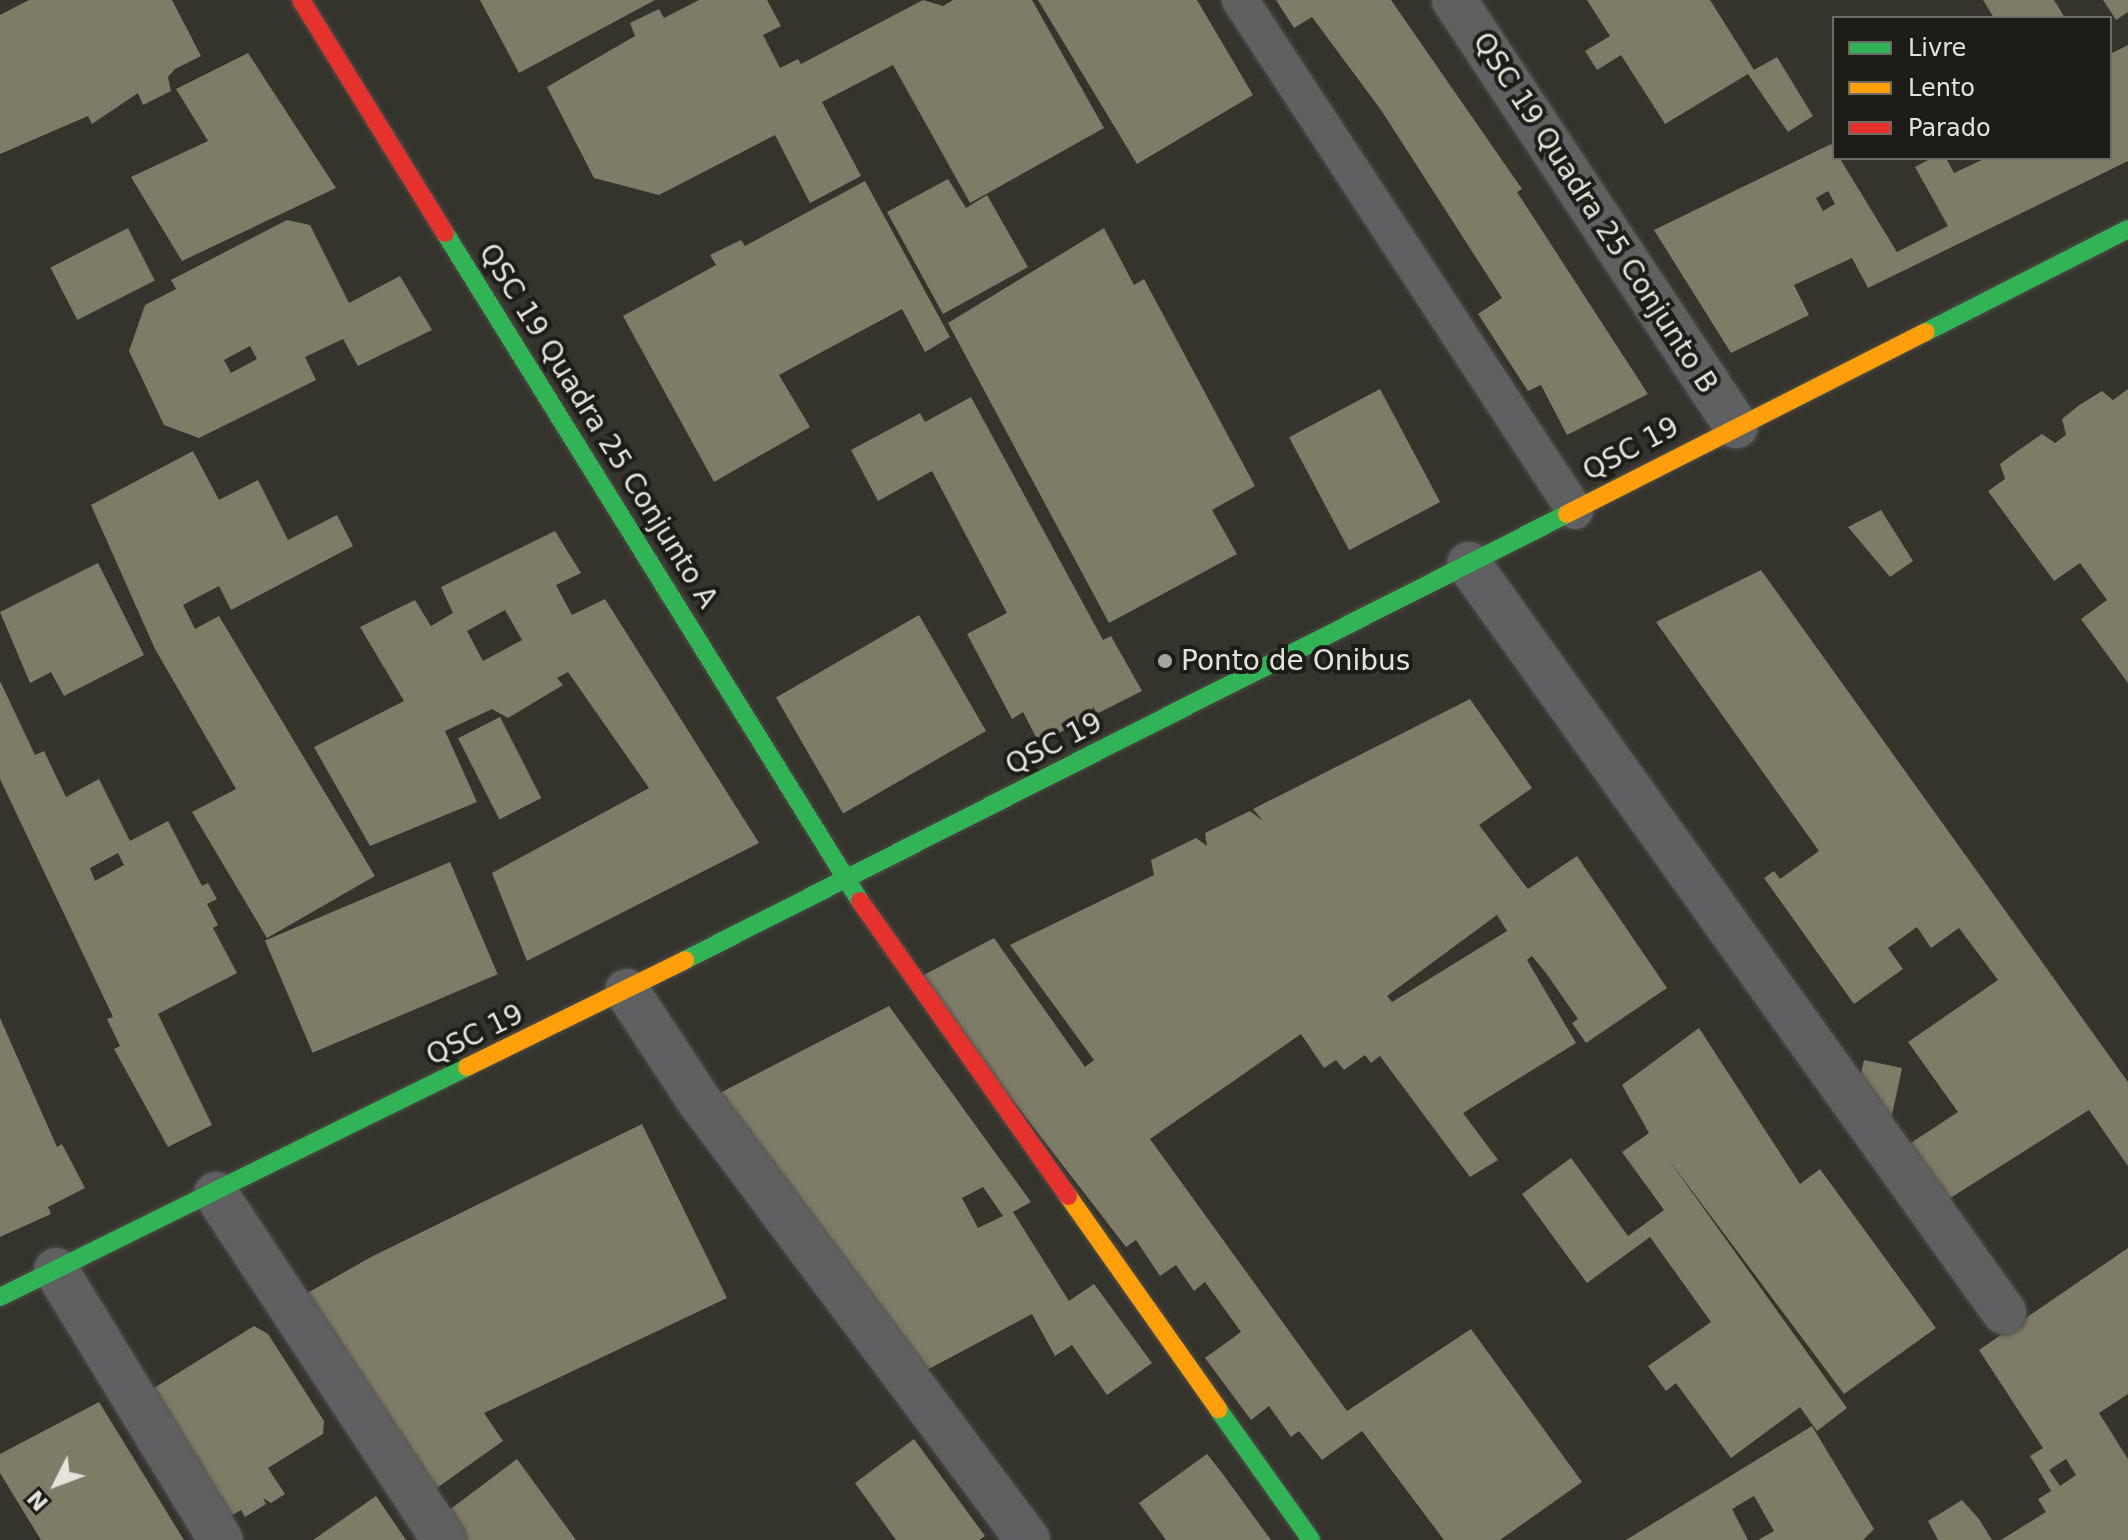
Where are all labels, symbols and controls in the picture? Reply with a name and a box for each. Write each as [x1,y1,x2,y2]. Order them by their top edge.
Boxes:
legend [1832,16,2112,160]
street label: QSC 19 Quadra 25 Conjunto B [1466,26,1724,400]
text: Livre [1908,34,1966,62]
text: Lento [1908,74,1975,102]
text: Parado [1908,114,1991,142]
street label: QSC 19 Quadra 25 Conjunto A [472,238,724,614]
street label: QSC 19 [1577,410,1685,488]
place label: Ponto de Onibus [1181,644,1410,678]
marker: Ponto de Onibus [1156,652,1174,670]
street label: QSC 19 [1000,705,1108,783]
street label: QSC 19 [421,997,529,1073]
north arrow [16,1444,96,1524]
text: N [22,1485,53,1516]

